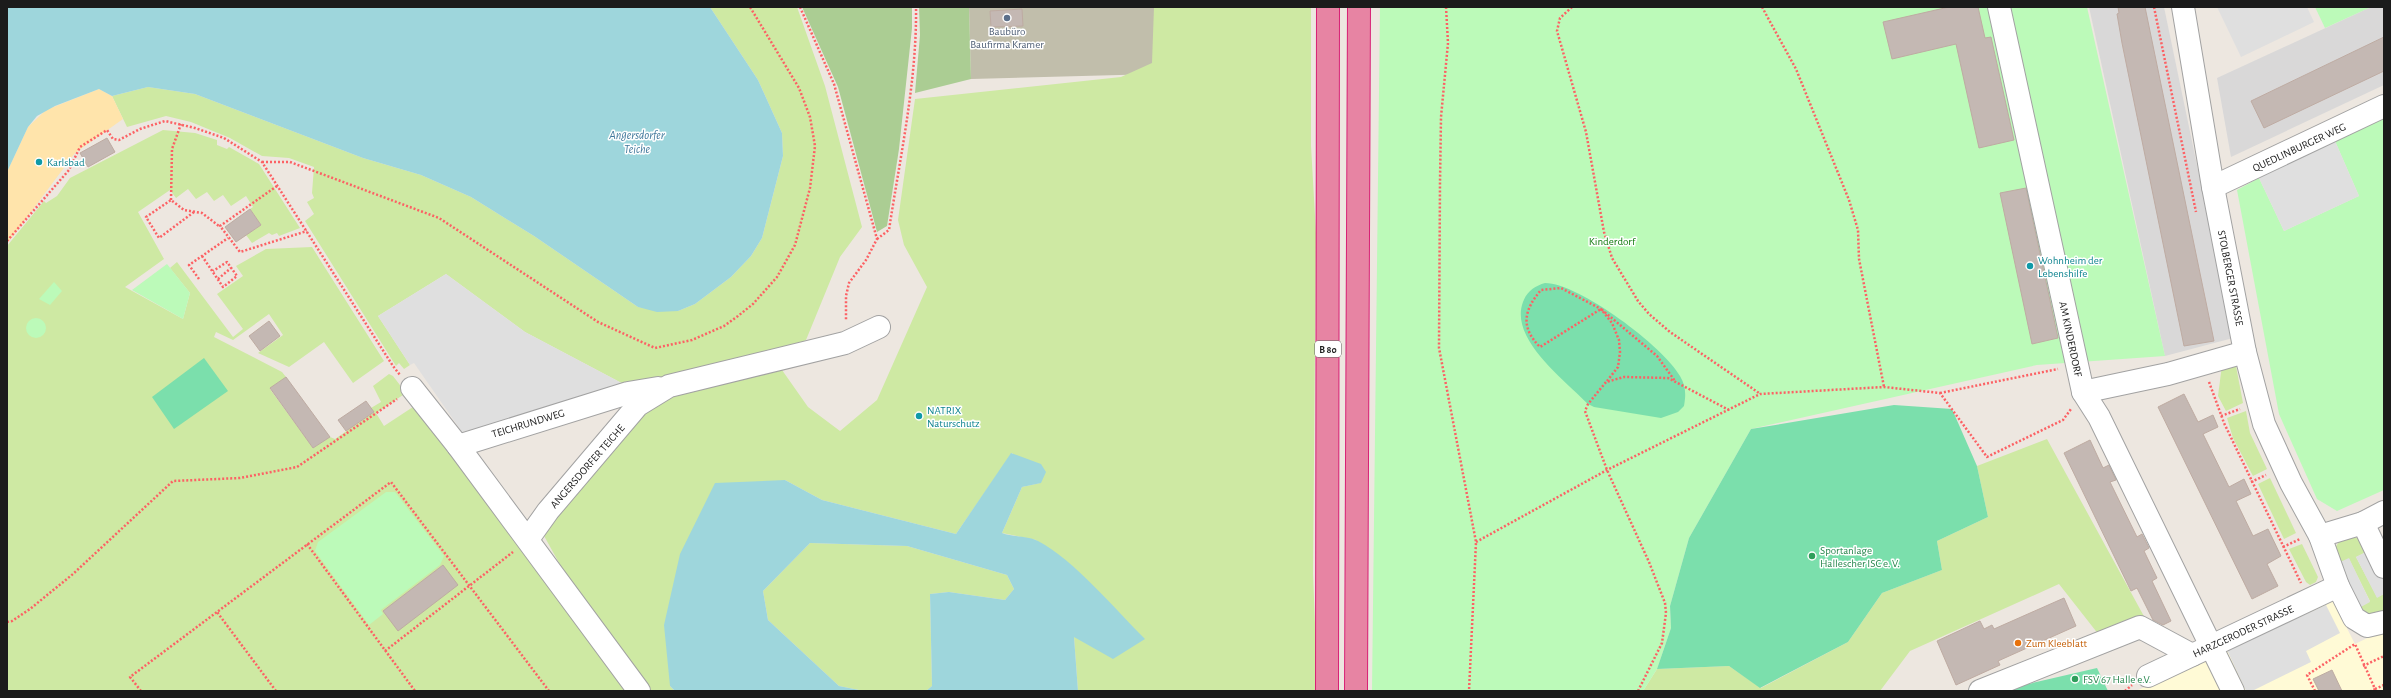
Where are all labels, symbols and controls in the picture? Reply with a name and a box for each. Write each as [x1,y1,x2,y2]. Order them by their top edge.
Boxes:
marker: Baubüro Baufirma Kramer [1002,13,1012,23]
place label: Baubüro Baufirma Kramer [970,26,1044,50]
street label: QUEDLINBURGER WEG [2251,121,2348,174]
water label: Angersdorfer Teiche [608,129,666,155]
marker: Karlsbad [34,157,44,167]
place label: Karlsbad [47,157,85,168]
street label: STOLBERGER STRASSE [2216,229,2245,327]
park label: Kinderdorf [1589,236,1636,247]
place label: Wohnheim der Lebenshilfe [2038,255,2103,279]
marker: Wohnheim der Lebenshilfe [2025,261,2035,271]
street label: AM KINDERDORF [2057,300,2084,378]
road number: B 80 [1315,341,1341,357]
place label: NATRIX Naturschutz [927,405,980,429]
street label: TEICHRUNDWEG [490,407,566,440]
marker: NATRIX Naturschutz [914,411,924,421]
street label: ANGERSDORFER TEICHE [548,422,627,510]
place label: Sportanlage Hallescher ISC e. V. [1820,545,1900,569]
marker: Sportanlage Hallescher ISC e. V. [1807,551,1817,561]
street label: HARZGERODER STRASSE [2191,603,2296,660]
marker: Zum Kleeblatt [2013,638,2023,648]
place label: Zum Kleeblatt [2026,638,2088,649]
marker: FSV 67 Halle e.V. [2070,674,2080,684]
place label: FSV 67 Halle e.V. [2083,674,2151,685]

